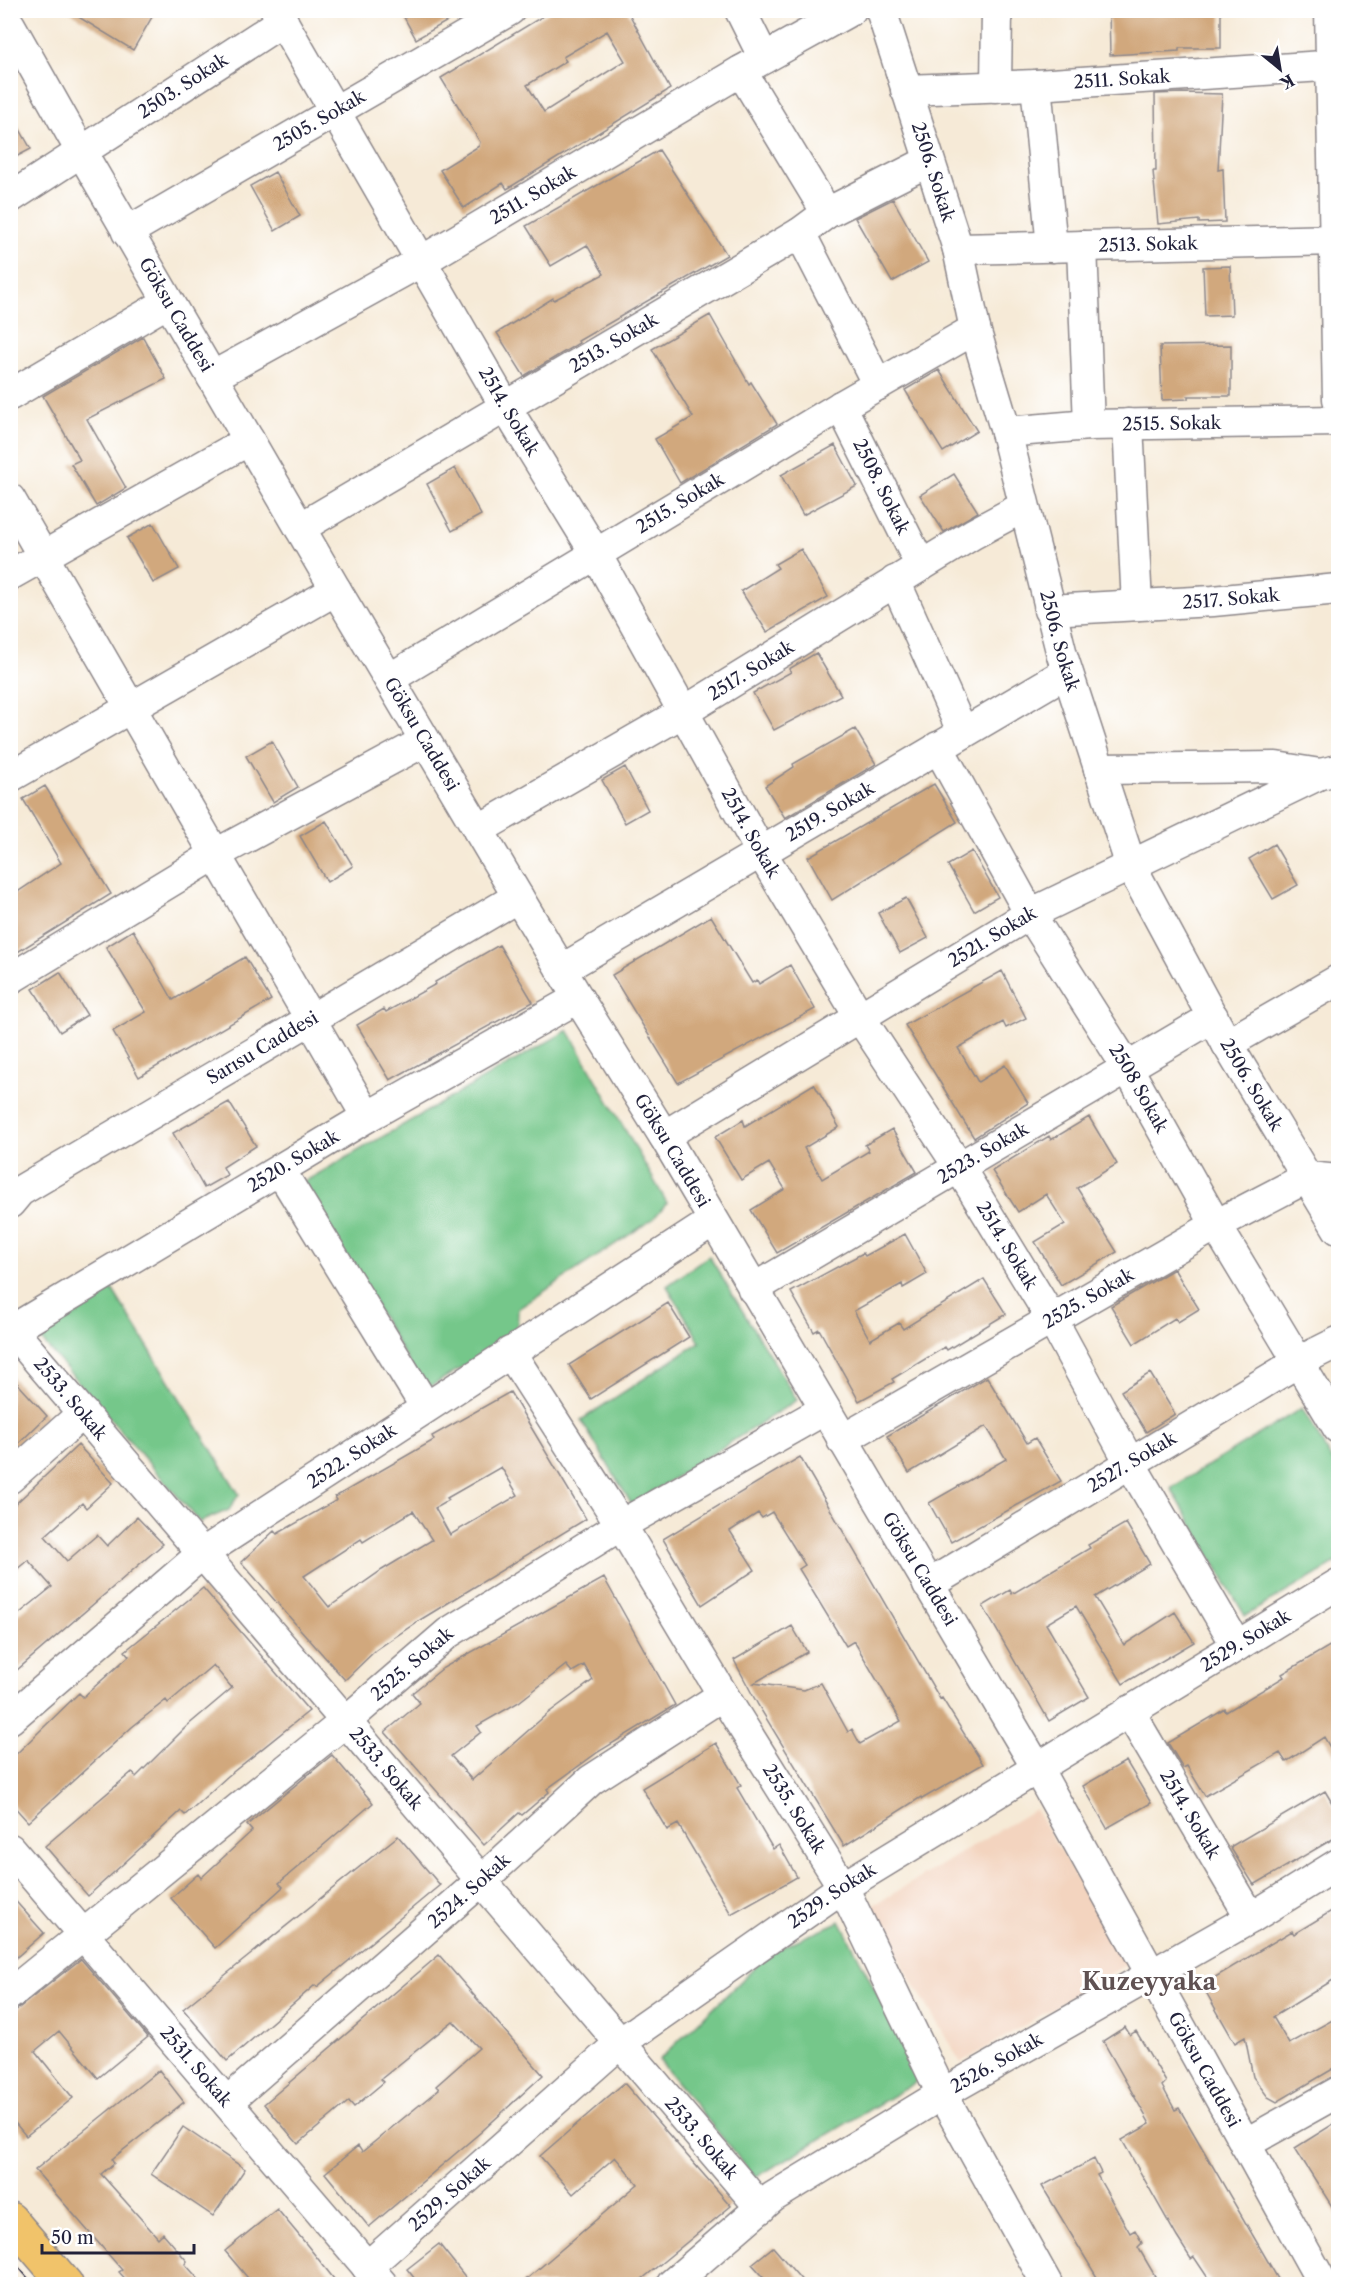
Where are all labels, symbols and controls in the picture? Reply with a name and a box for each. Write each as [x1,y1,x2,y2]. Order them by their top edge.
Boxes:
north arrow [1250,39,1310,99]
street label: 2503. Sokak [134,48,233,123]
street label: 2511. Sokak [1073,65,1172,93]
text: K [1276,70,1298,94]
street label: 2505. Sokak [269,85,370,156]
street label: 2506. Sokak [907,119,960,226]
street label: 2511. Sokak [486,160,581,229]
street label: 2513. Sokak [1098,232,1199,257]
street label: Göksu Caddesi [134,254,218,376]
street label: 2513. Sokak [565,308,663,378]
street label: 2514. Sokak [474,363,545,461]
street label: 2515. Sokak [1122,412,1223,435]
street label: 2508. Sokak [848,435,915,539]
street label: 2515. Sokak [632,467,729,538]
street label: 2517. Sokak [1182,584,1282,614]
street label: 2506. Sokak [1035,588,1085,695]
street label: 2517. Sokak [704,635,799,705]
street label: Göksu Caddesi [379,673,464,796]
street label: 2519. Sokak [782,776,879,846]
street label: 2514. Sokak [717,784,785,883]
street label: 2521. Sokak [944,901,1041,972]
street label: Sarısu Caddesi [203,1006,322,1089]
street label: 2506. Sokak [1215,1035,1288,1136]
street label: 2508 Sokak [1104,1040,1173,1138]
street label: Göksu Caddesi [630,1090,715,1212]
street label: 2523. Sokak [933,1117,1034,1188]
street label: 2520. Sokak [243,1125,344,1197]
street label: 2514. Sokak [972,1197,1043,1295]
street label: 2525. Sokak [1039,1263,1139,1333]
street label: 2533. Sokak [29,1353,113,1446]
street label: 2522. Sokak [303,1418,402,1493]
street label: 2527. Sokak [1083,1426,1182,1497]
street label: Göksu Caddesi [877,1508,962,1630]
street label: 2529. Sokak [1196,1604,1296,1677]
street label: 2525. Sokak [366,1622,459,1706]
street label: 2533. Sokak [345,1723,428,1815]
street label: 2535. Sokak [758,1760,831,1859]
street label: 2514. Sokak [1155,1766,1225,1864]
street label: 2524. Sokak [423,1848,516,1933]
street label: 2529. Sokak [784,1858,881,1933]
district label: Kuzeyyaka [1082,1967,1217,1996]
street label: Göksu Caddesi [1163,2008,1245,2132]
street label: 2531. Sokak [155,2022,237,2112]
street label: 2526. Sokak [947,2027,1048,2098]
street label: 2533. Sokak [660,2092,744,2185]
street label: 2529. Sokak [404,2151,496,2236]
scale bar [42,2217,194,2255]
text: 50 m [51,2227,94,2249]

